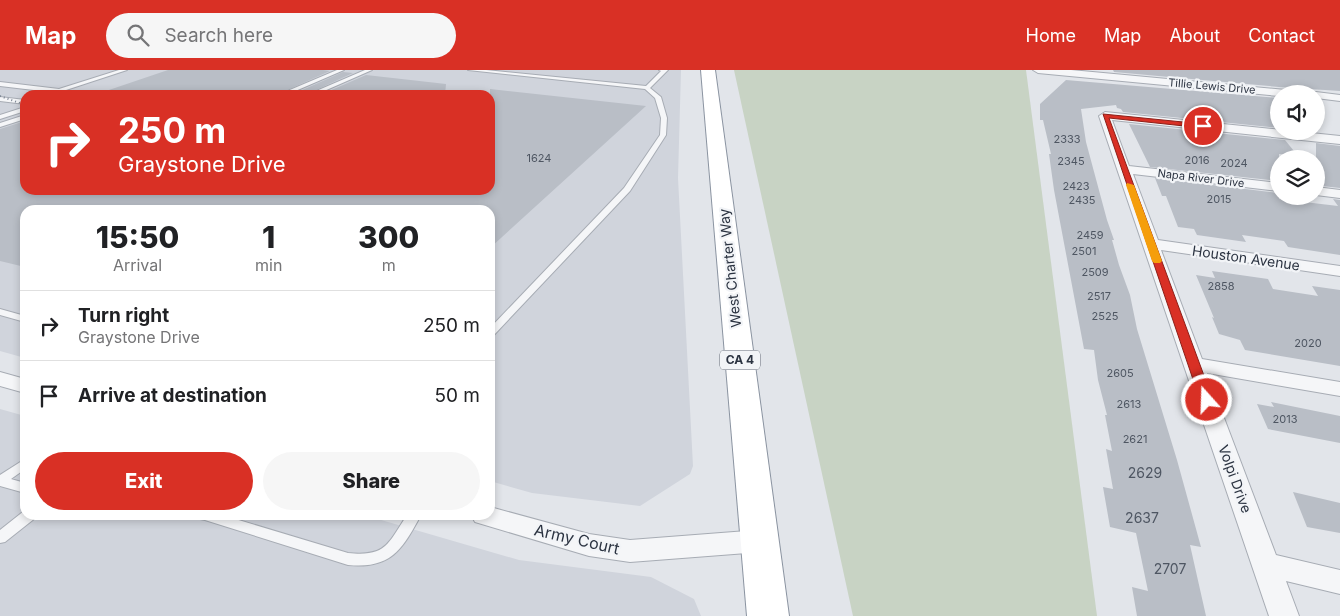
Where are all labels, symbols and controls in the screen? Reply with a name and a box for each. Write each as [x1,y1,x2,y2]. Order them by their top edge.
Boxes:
search box [106,13,456,58]
text: Map [25,21,76,50]
icon: search [124,21,152,49]
text: Search here [164,24,273,47]
text: Home [1026,25,1076,46]
text: Map [1104,25,1141,46]
text: About [1169,25,1220,46]
text: Contact [1248,25,1315,46]
street label: Tillie Lewis Drive [1168,75,1256,97]
map controls [1270,85,1325,205]
button: sound [1270,85,1325,140]
pin [1182,105,1224,147]
text: 250 m [118,109,226,151]
icon: right [35,110,100,175]
icon: arrive [1189,112,1217,140]
house number: 2333 [1053,132,1081,146]
button: layers [1270,150,1325,205]
text: Graystone Drive [118,151,285,177]
house number: 1624 [527,151,551,165]
house number: 2016 [1185,153,1210,167]
house number: 2345 [1057,154,1085,168]
house number: 2024 [1220,156,1248,170]
street label: Napa River Drive [1157,166,1245,190]
house number: 2423 [1062,179,1090,193]
house number: 2015 [1207,192,1232,206]
house number: 2435 [1068,193,1096,207]
street label: West Charter Way [715,208,744,328]
text: 15:50 [96,219,179,255]
text: 1 [262,219,275,255]
text: 300 [358,219,419,255]
house number: 2459 [1076,228,1104,242]
street label: Houston Avenue [1191,242,1301,273]
house number: 2501 [1072,244,1096,258]
text: Arrival [113,255,162,275]
text: min [255,255,282,275]
text: m [382,255,396,275]
house number: 2509 [1081,265,1109,279]
house number: 2858 [1207,279,1235,293]
house number: 2517 [1087,289,1111,303]
text: Turn right [78,304,169,327]
house number: 2525 [1092,309,1119,323]
icon: right [35,312,63,340]
text: 250 m [423,314,480,337]
text: Graystone Drive [78,327,200,347]
house number: 2020 [1294,336,1322,350]
road number: CA 4 [720,350,760,370]
house number: 2605 [1106,366,1134,380]
position arrow [1180,373,1232,425]
icon: arrive [35,382,63,410]
text: Arrive at destination [78,384,267,407]
text: 50 m [434,384,480,407]
house number: 2613 [1117,397,1142,411]
house number: 2013 [1273,412,1298,426]
house number: 2621 [1123,432,1147,446]
street label: Volpi Drive [1215,442,1256,515]
button: Exit [35,452,253,510]
button: Share [263,452,480,510]
house number: 2629 [1128,464,1162,481]
house number: 2637 [1125,509,1159,526]
street label: Army Court [532,519,622,559]
house number: 2707 [1154,560,1186,577]

